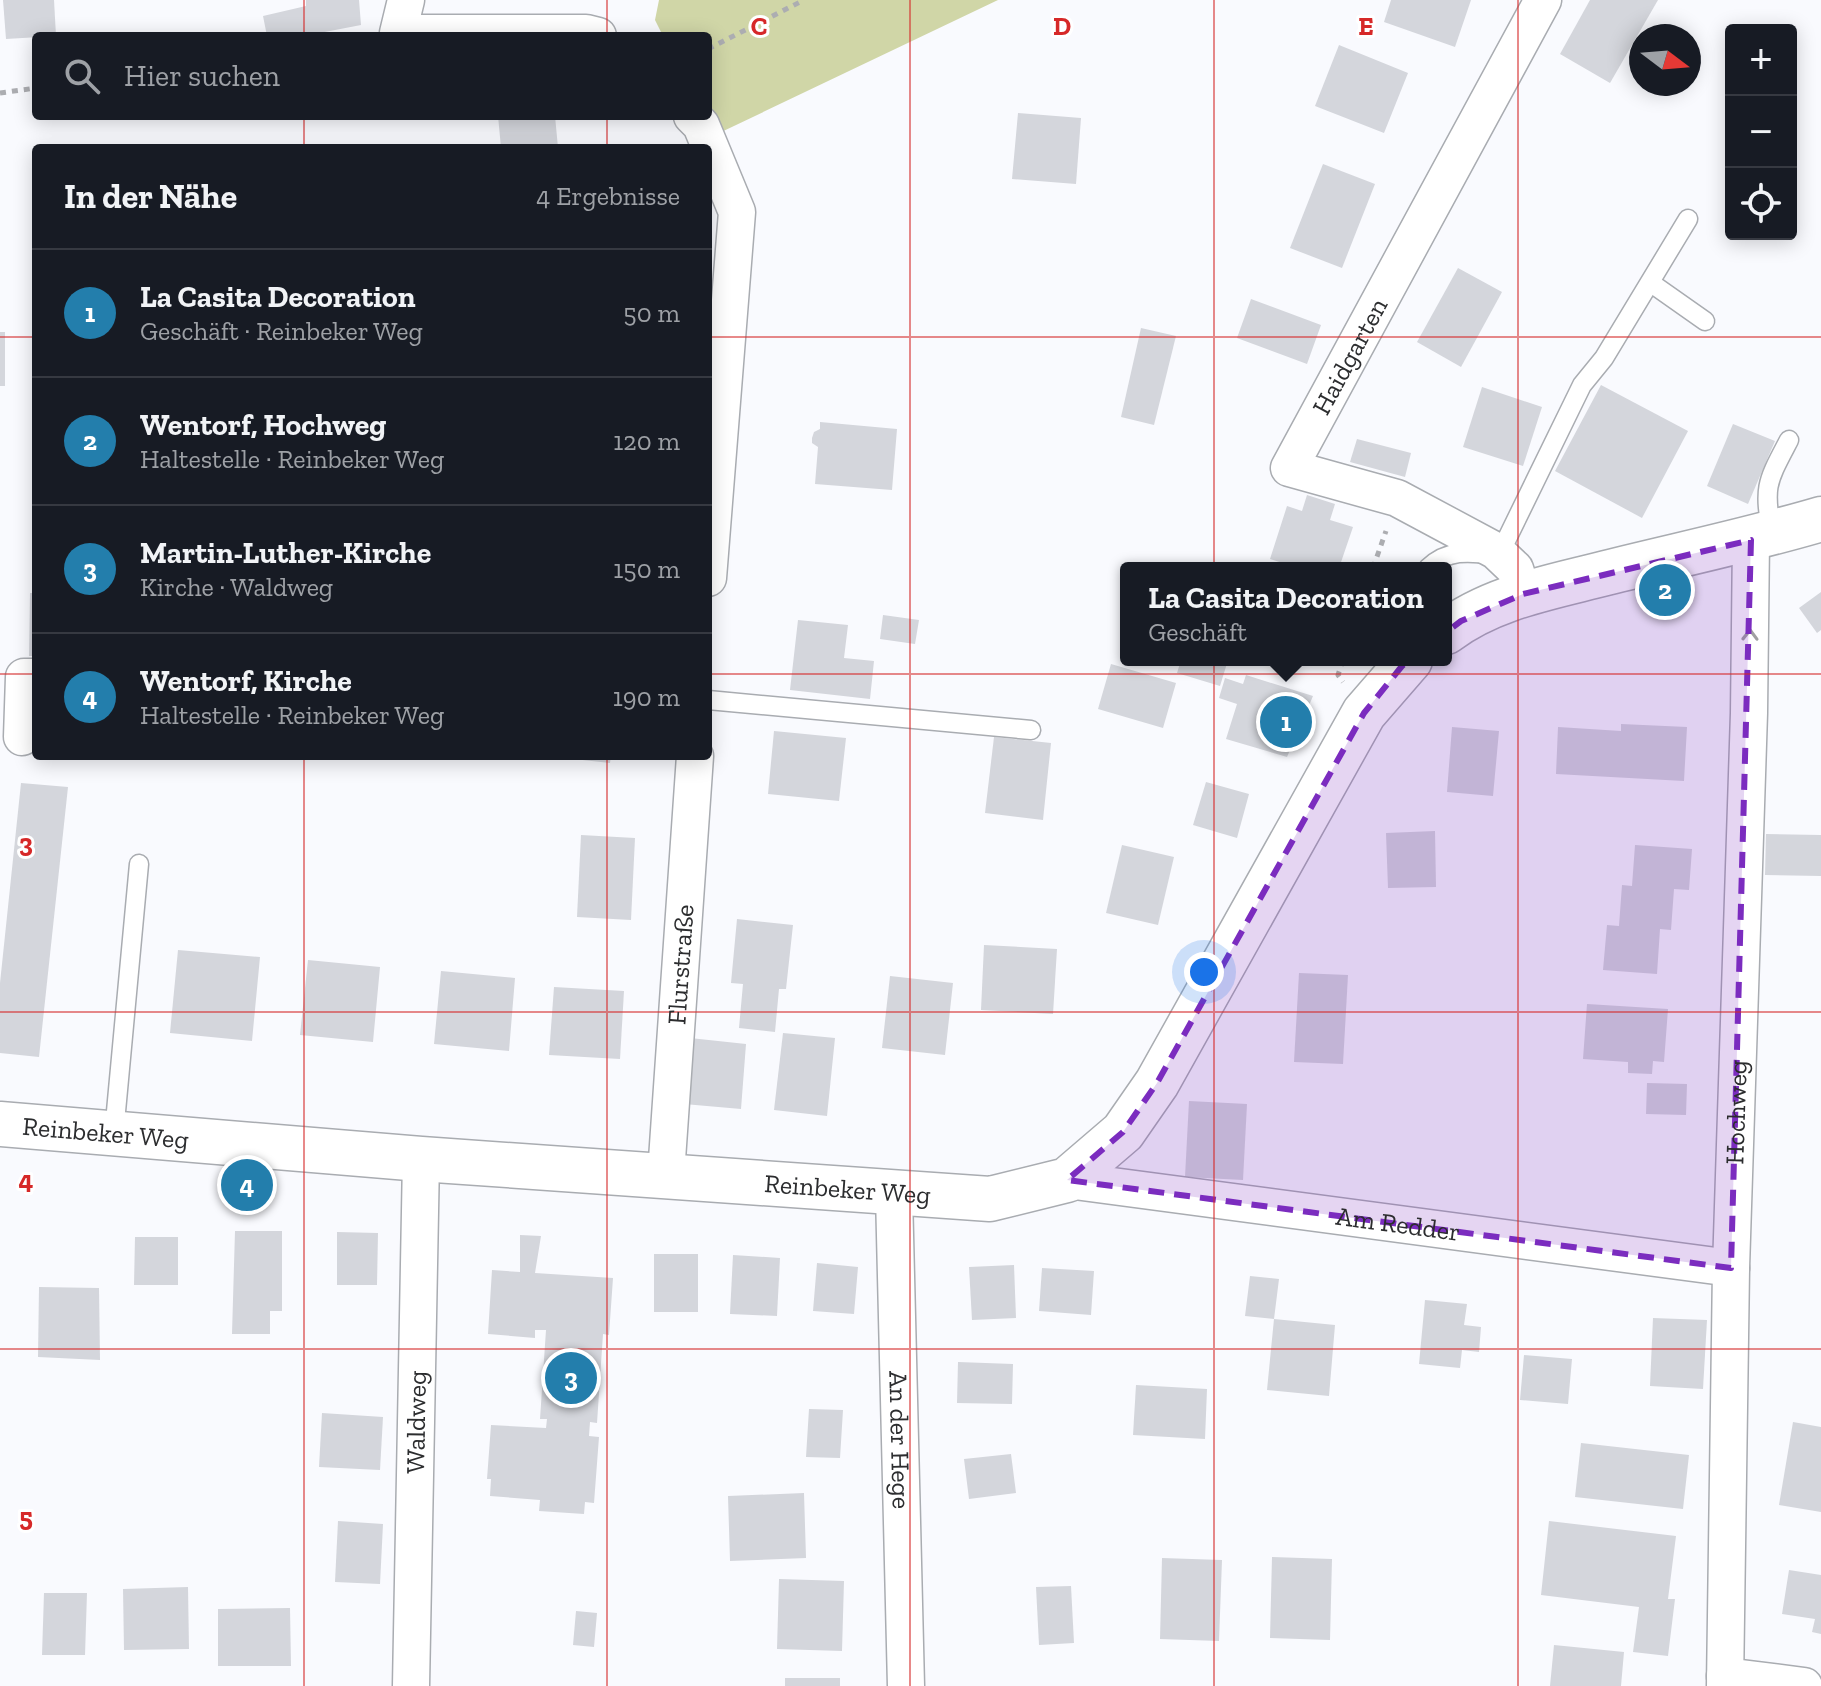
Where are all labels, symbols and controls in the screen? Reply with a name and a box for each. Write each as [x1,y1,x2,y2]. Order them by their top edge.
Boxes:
text: C [751,10,767,42]
text: D [1053,10,1071,42]
text: E [1358,10,1374,42]
north arrow [1629,24,1701,96]
map controls [1725,24,1797,240]
button: + [1725,24,1797,96]
search box [32,32,712,120]
icon: search [60,54,104,98]
text: Hier suchen [124,58,280,94]
button: − [1725,96,1797,168]
button: locate [1725,168,1797,240]
text: In der Nähe [64,176,237,217]
text: 4 Ergebnisse [536,180,680,212]
text: La Casita Decoration [140,279,416,315]
street label: Haidgarten [1305,292,1394,420]
text: 1 [85,297,95,329]
text: 50 m [623,297,680,329]
text: Geschäft · Reinbeker Weg [140,315,423,347]
text: Wentorf, Hochweg [140,407,386,443]
text: 2 [83,425,97,457]
text: 120 m [613,425,680,457]
text: Haltestelle · Reinbeker Weg [140,443,444,475]
text: Martin-Luther-Kirche [140,535,431,571]
text: 3 [83,553,97,585]
text: 150 m [613,553,680,585]
pin: 2 [1639,560,1691,620]
popup [1120,562,1452,666]
text: Kirche · Waldweg [140,571,333,603]
text: La Casita Decoration [1148,580,1424,616]
text: Geschäft [1148,616,1247,648]
one-way arrow [1741,628,1759,641]
text: Wentorf, Kirche [140,663,352,699]
text: 4 [83,681,97,713]
text: 190 m [613,681,680,713]
pin: 1 [1260,692,1312,752]
text: Haltestelle · Reinbeker Weg [140,699,444,731]
text: 3 [19,827,33,859]
street label: Flurstraße [660,903,701,1026]
your location [1184,952,1224,992]
street label: Hochweg [1718,1059,1754,1165]
street label: Reinbeker Weg [21,1110,190,1156]
pin: 4 [221,1155,273,1215]
text: 4 [19,1164,34,1196]
street label: Reinbeker Weg [763,1167,932,1211]
street label: Am Redder [1334,1200,1462,1248]
pin: 3 [545,1348,597,1408]
street label: Waldweg [399,1370,433,1474]
street label: An der Hege [882,1370,918,1509]
text: 5 [19,1501,33,1533]

